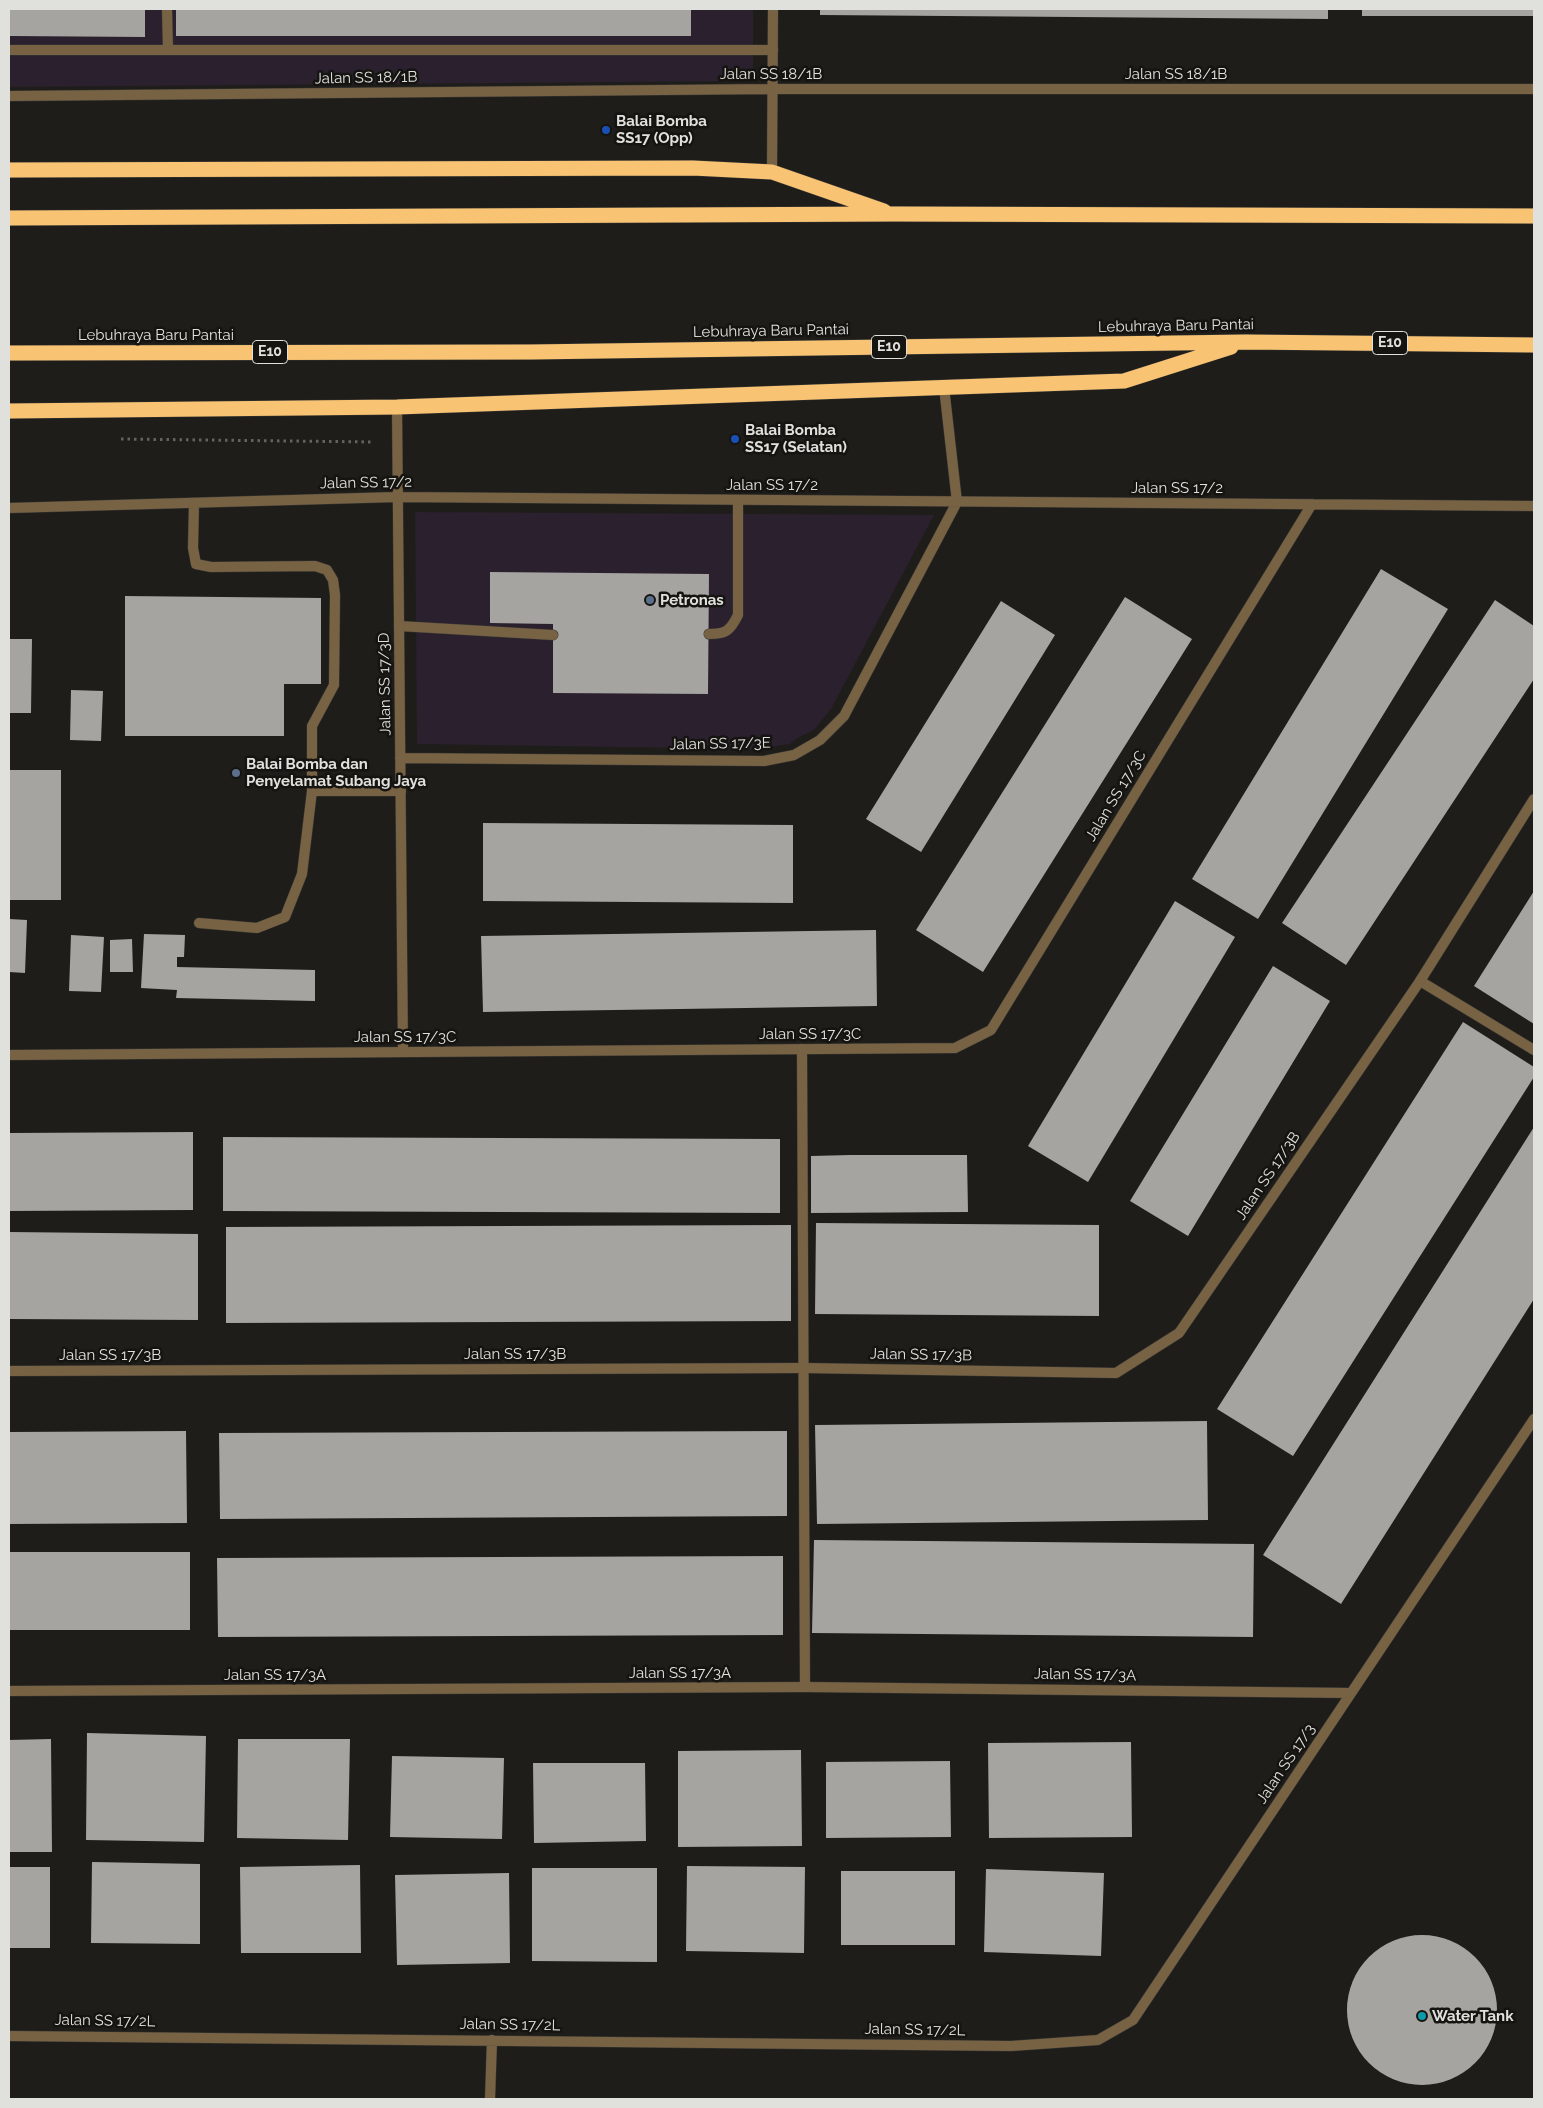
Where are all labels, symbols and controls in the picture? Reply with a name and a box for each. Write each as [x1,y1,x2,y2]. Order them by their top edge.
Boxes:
street label: Jalan SS 18/1B [720,65,822,83]
street label: Jalan SS 18/1B [1125,65,1227,83]
street label: Jalan SS 18/1B [315,68,417,88]
place label: Balai Bomba SS17 (Opp) [616,112,707,147]
marker: Balai Bomba SS17 (Opp) [600,124,612,136]
street label: Lebuhraya Baru Pantai [1098,316,1254,336]
street label: Lebuhraya Baru Pantai [693,321,849,341]
street label: Lebuhraya Baru Pantai [78,326,234,344]
road number: E10 [1372,332,1408,354]
road number: E10 [872,336,906,358]
road number: E10 [252,341,288,364]
place label: Balai Bomba SS17 (Selatan) [745,421,847,456]
marker: Balai Bomba SS17 (Selatan) [729,433,741,445]
street label: Jalan SS 17/2 [320,473,412,493]
street label: Jalan SS 17/2 [726,476,818,494]
street label: Jalan SS 17/2 [1131,479,1223,497]
place label: Petronas [660,591,724,609]
marker: Petronas [644,594,656,606]
street label: Jalan SS 17/3D [375,632,395,736]
street label: Jalan SS 17/3E [669,734,771,754]
street label: Jalan SS 17/3C [1082,747,1150,845]
place label: Balai Bomba dan Penyelamat Subang Jaya [246,755,426,790]
marker: Balai Bomba dan Penyelamat Subang Jaya [230,767,242,779]
street label: Jalan SS 17/3C [759,1025,861,1043]
street label: Jalan SS 17/3C [354,1028,456,1046]
street label: Jalan SS 17/3B [1232,1129,1304,1223]
street label: Jalan SS 17/3B [464,1345,566,1363]
street label: Jalan SS 17/3B [870,1345,972,1365]
street label: Jalan SS 17/3B [59,1346,161,1364]
street label: Jalan SS 17/3A [629,1664,731,1682]
street label: Jalan SS 17/3A [1034,1665,1136,1685]
street label: Jalan SS 17/3A [224,1666,326,1684]
street label: Jalan SS 17/3 [1253,1721,1319,1807]
place label: Water Tank [1432,2007,1514,2025]
marker: Water Tank [1416,2010,1428,2022]
street label: Jalan SS 17/2L [54,2011,156,2031]
street label: Jalan SS 17/2L [459,2015,561,2035]
street label: Jalan SS 17/2L [864,2020,966,2040]

